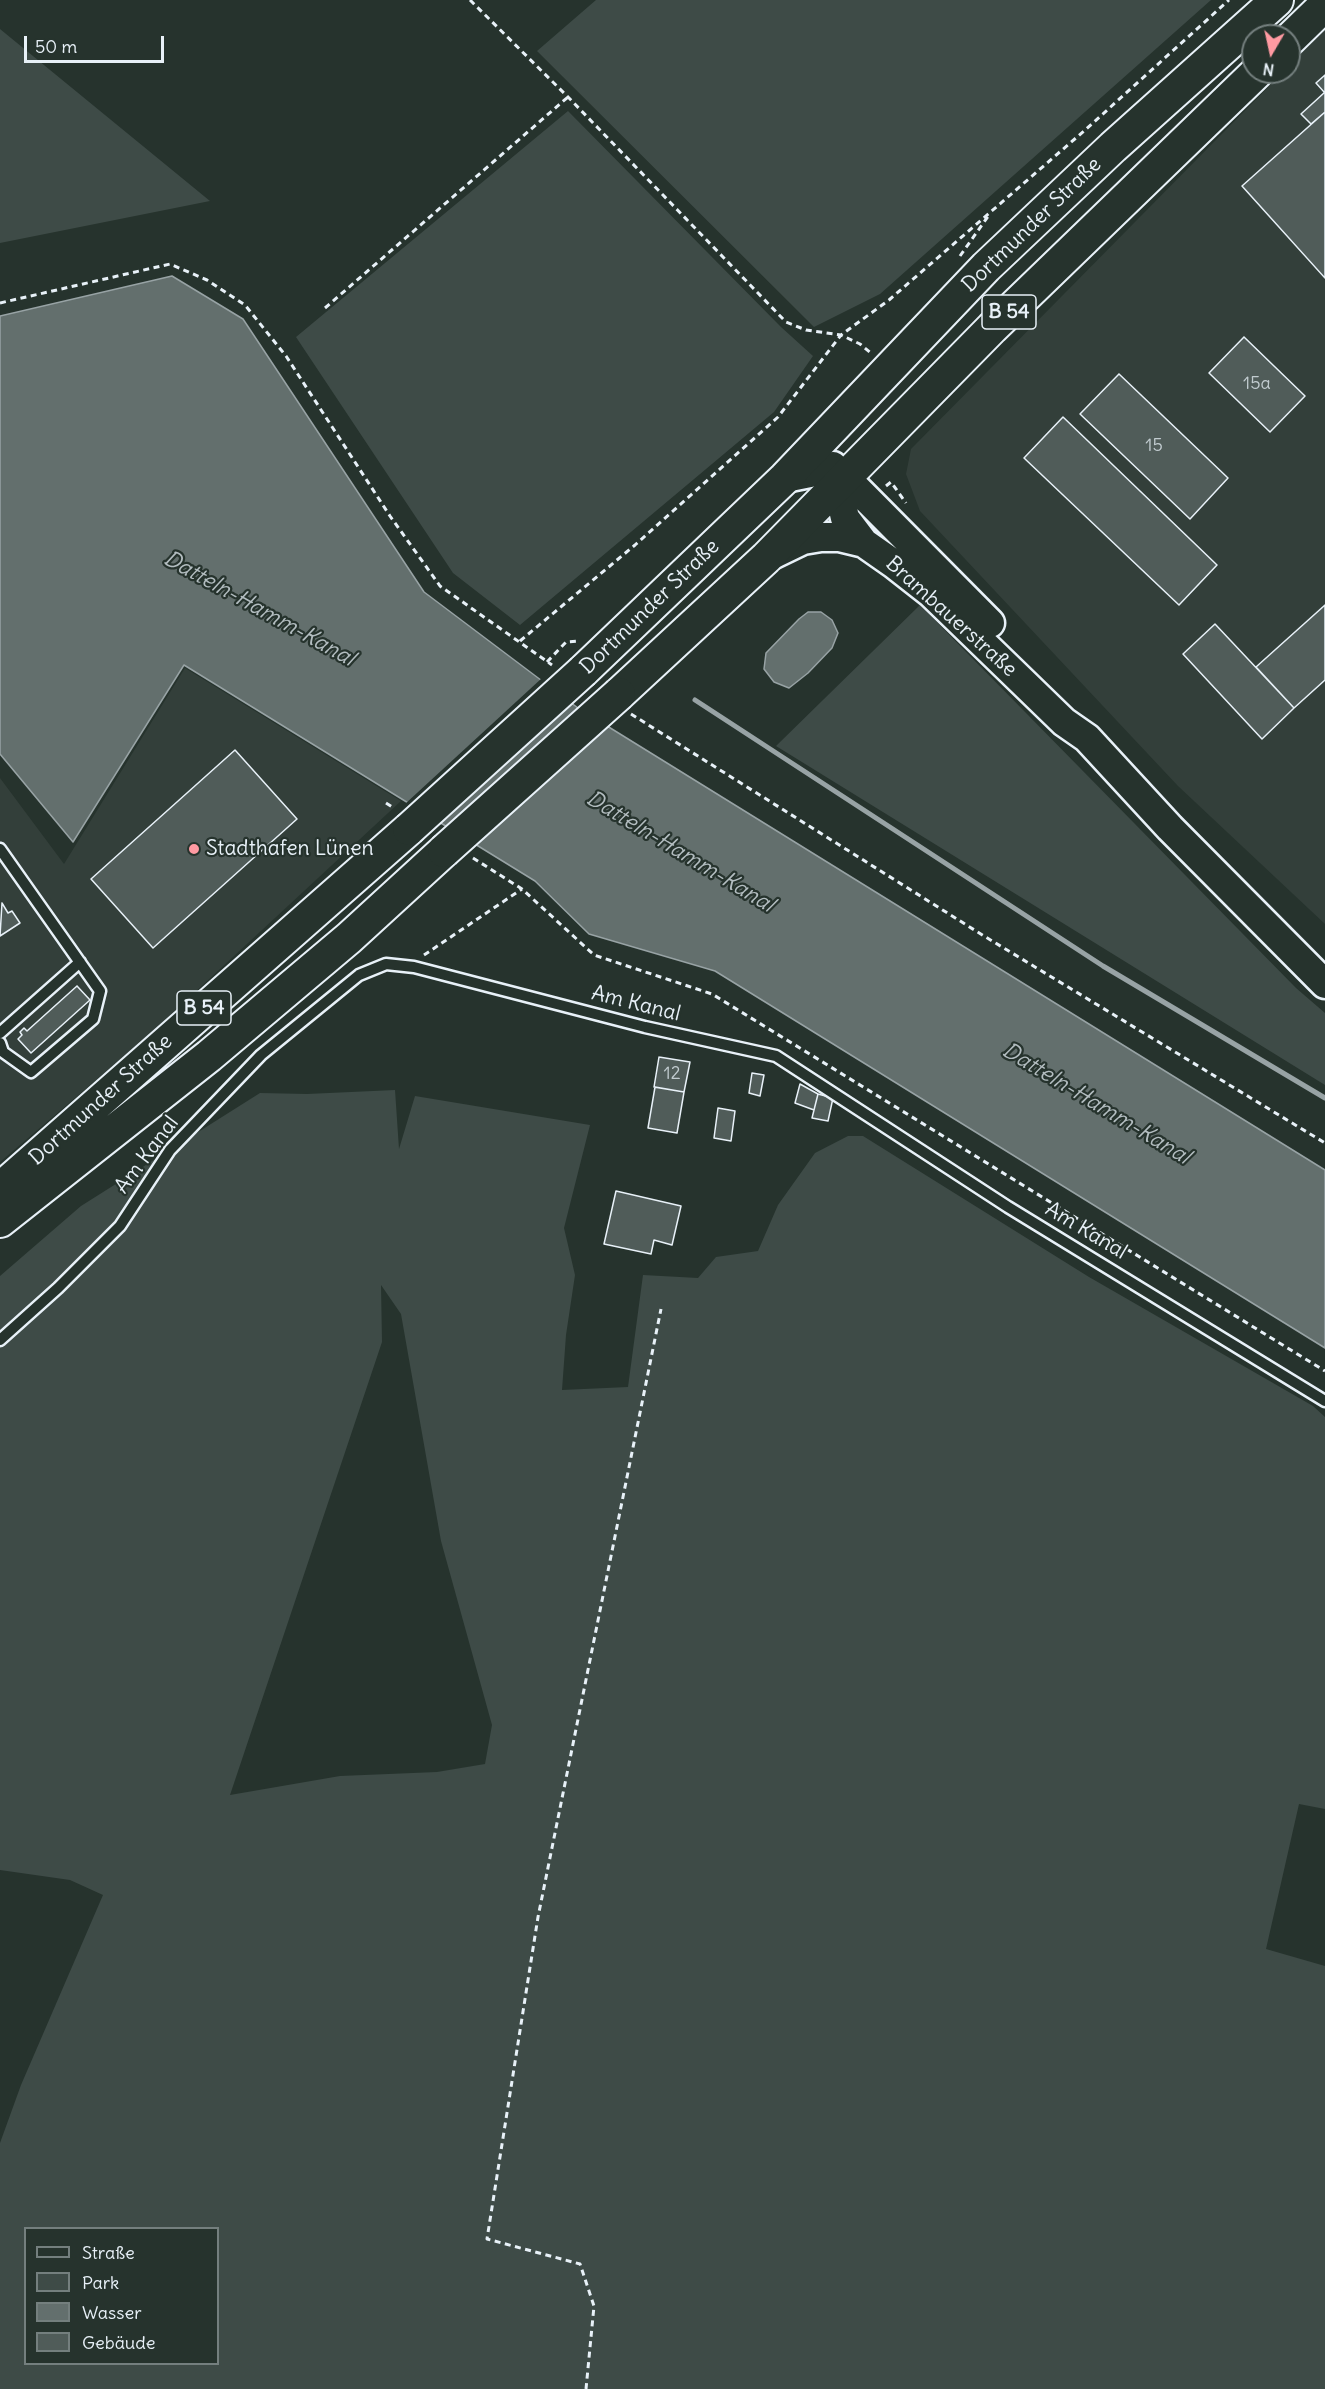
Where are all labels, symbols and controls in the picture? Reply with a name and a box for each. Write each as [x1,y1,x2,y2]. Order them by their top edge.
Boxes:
scale bar [27,24,166,62]
north arrow [1241,24,1301,84]
text: 50 m [35,35,77,58]
text: N [1261,59,1276,81]
street label: Dortmunder Straße [957,152,1107,298]
road number: B 54 [982,295,1036,329]
house number: 15a [1243,373,1271,395]
house number: 15 [1145,435,1163,457]
street label: Dortmunder Straße [575,534,725,680]
water label: Datteln-Hamm-Kanal [159,546,359,672]
street label: Brambauerstraße [880,552,1022,682]
water label: Datteln-Hamm-Kanal [582,786,778,918]
place label: Stadthafen Lünen [206,836,374,862]
marker: Stadthafen Lünen [187,842,201,856]
street label: Am Kanal [589,981,683,1027]
road number: B 54 [177,991,231,1025]
street label: Dortmunder Straße [24,1029,178,1171]
water label: Datteln-Hamm-Kanal [998,1038,1194,1170]
house number: 12 [663,1063,681,1085]
street label: Am Kanal [110,1111,184,1199]
street label: Am Kanal [1041,1197,1131,1265]
legend [24,2227,219,2365]
text: Straße [82,2241,135,2264]
text: Park [82,2271,119,2294]
text: Wasser [82,2301,141,2324]
text: Gebäude [82,2331,155,2354]

